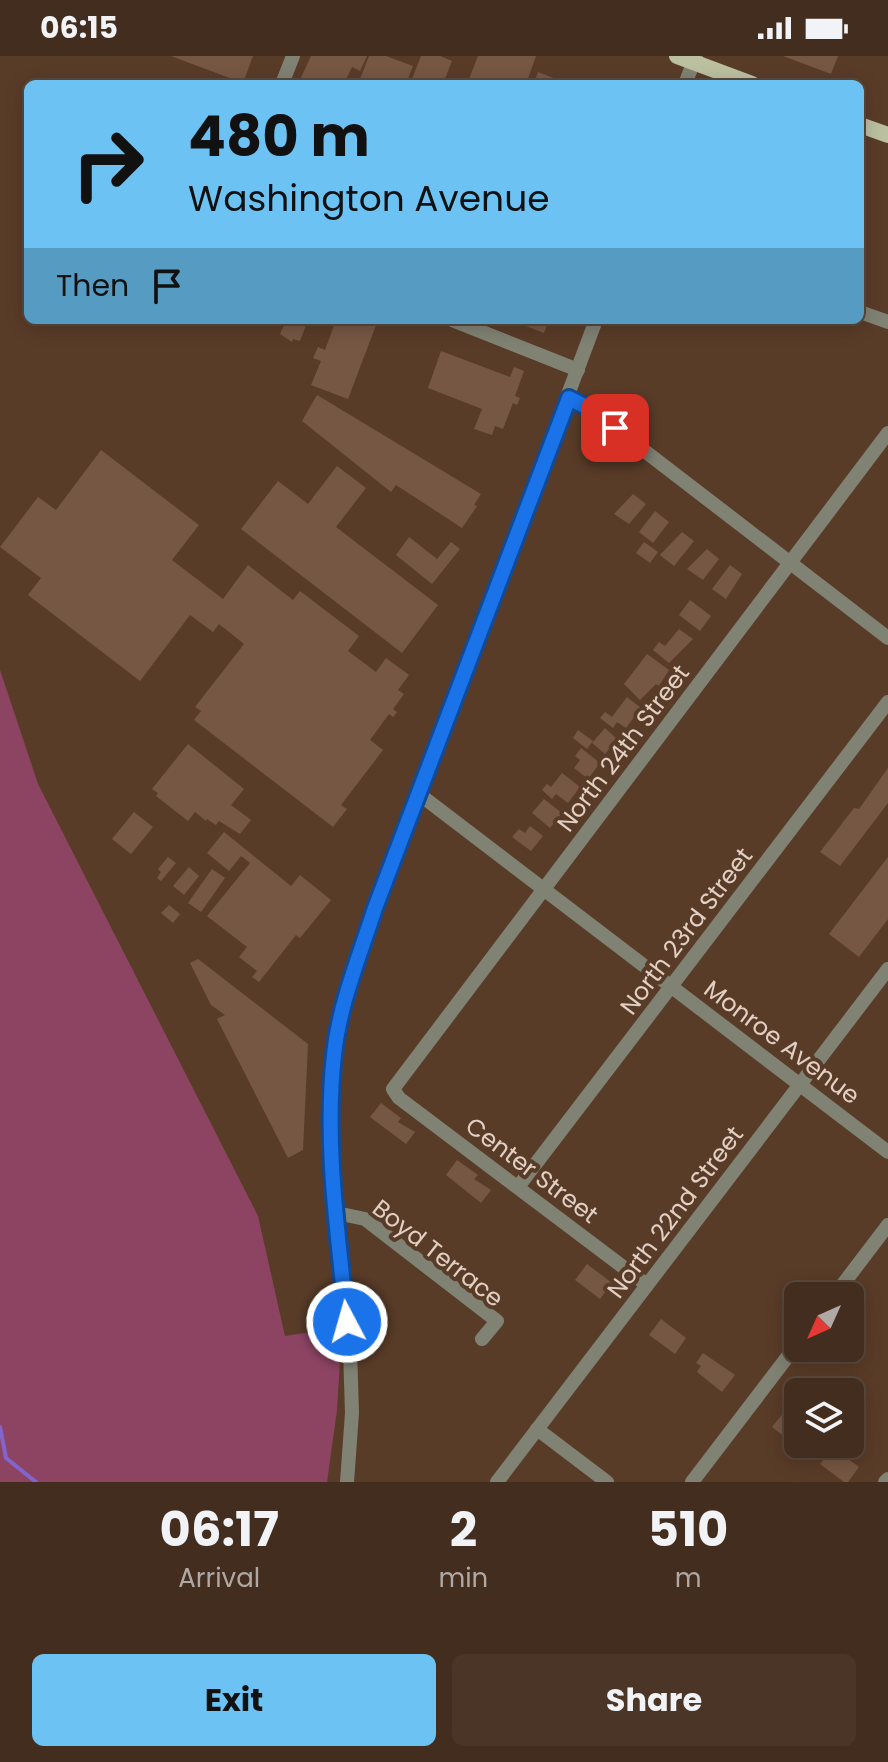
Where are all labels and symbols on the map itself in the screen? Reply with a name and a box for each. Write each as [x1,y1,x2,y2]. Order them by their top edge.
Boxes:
pin [581,394,649,462]
street label: North 24th Street [549,658,697,838]
street label: North 23rd Street [612,841,760,1021]
street label: Monroe Avenue [697,973,867,1111]
street label: Center Street [459,1109,605,1231]
street label: North 22nd Street [599,1119,751,1305]
street label: Boyd Terrace [366,1191,510,1315]
position arrow [305,1280,389,1364]
north arrow [784,1282,864,1362]

